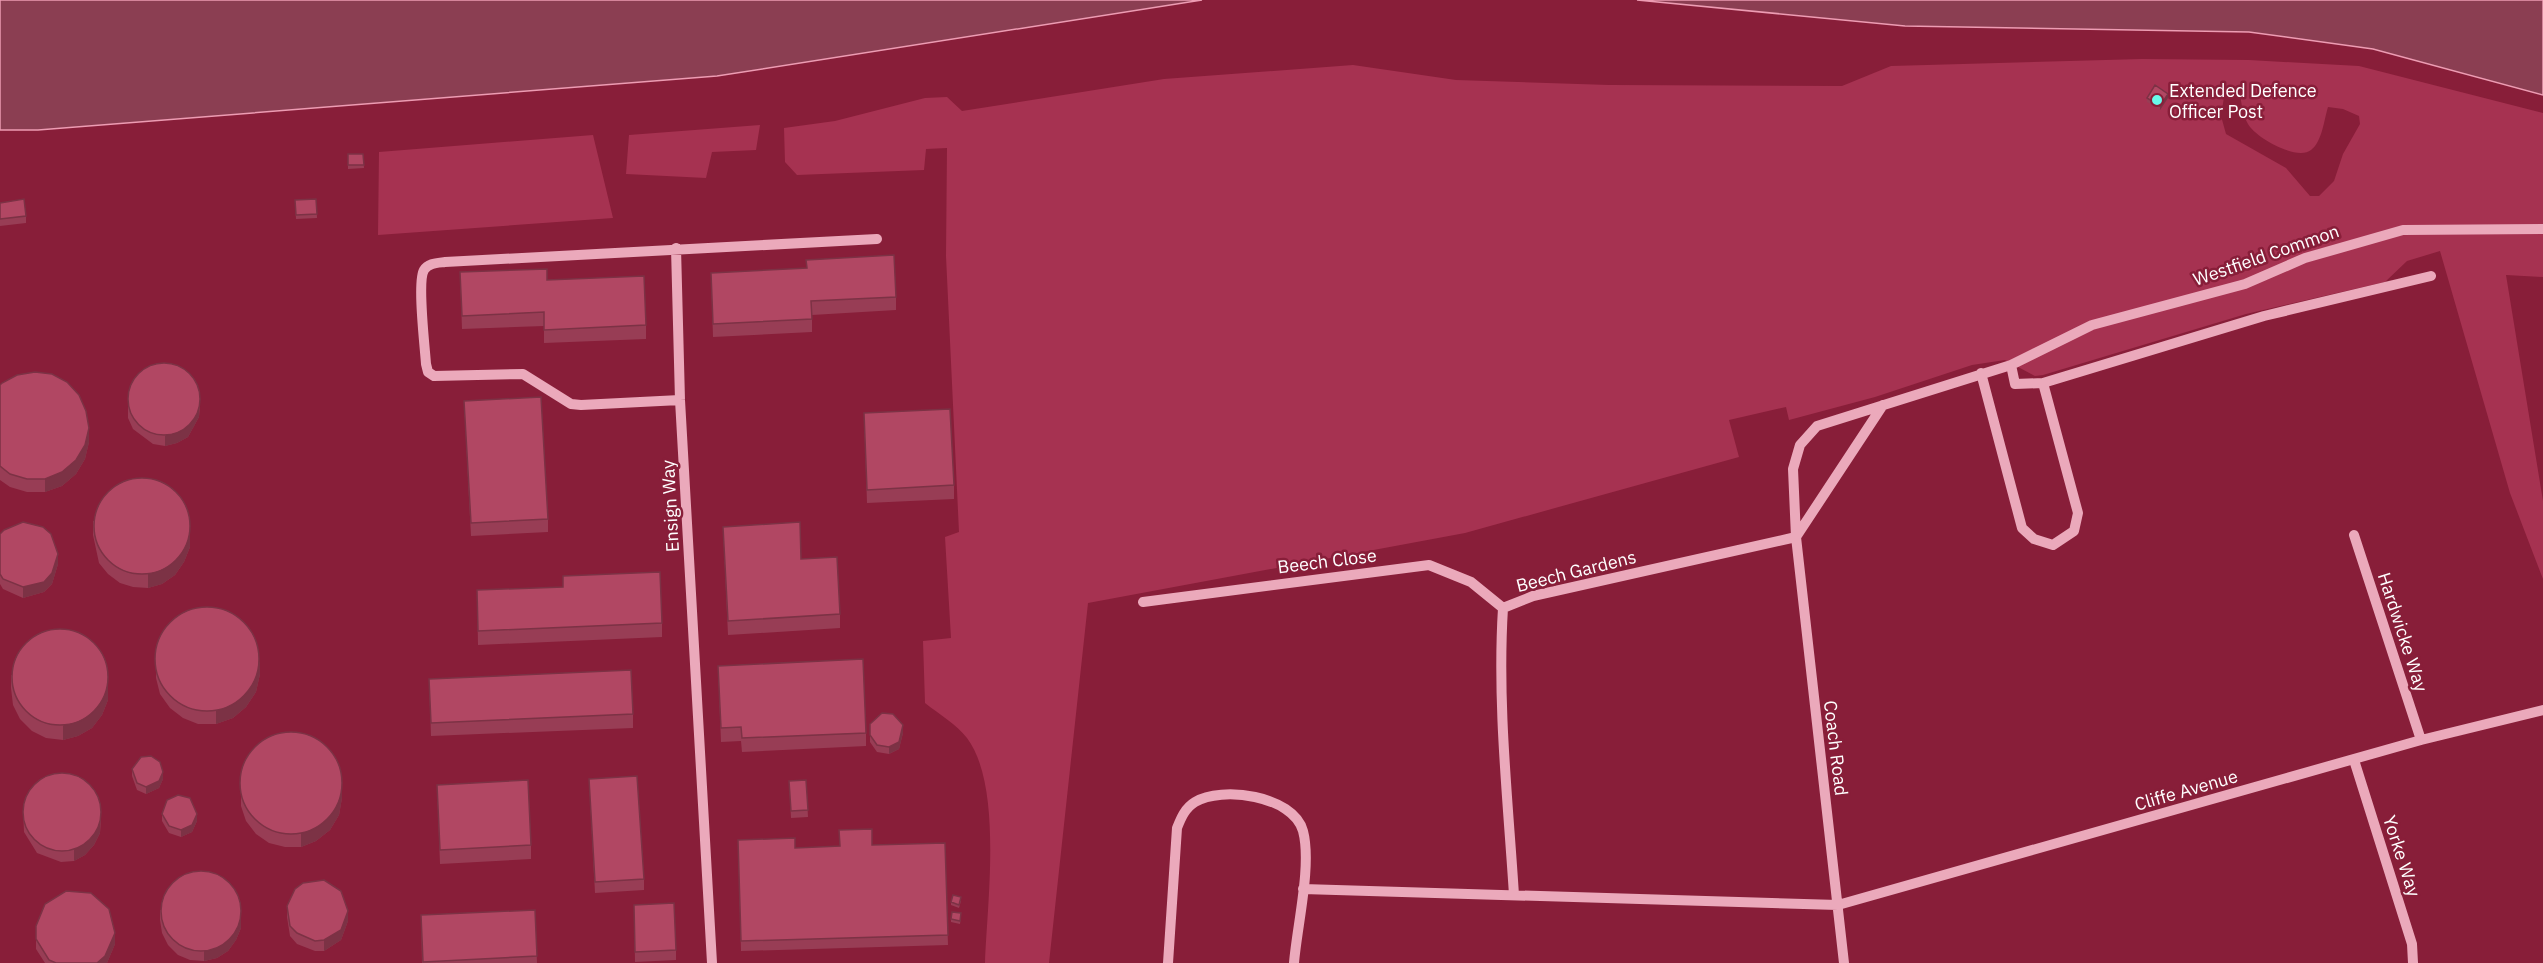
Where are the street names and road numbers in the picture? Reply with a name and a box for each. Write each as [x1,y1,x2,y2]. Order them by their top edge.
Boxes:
street label: Westfield Common [2190,219,2342,291]
street label: Ensign Way [656,459,684,553]
street label: Beech Close [1276,543,1378,578]
street label: Beech Gardens [1514,545,1638,597]
street label: Hardwicke Way [2373,569,2433,695]
street label: Coach Road [1819,699,1853,797]
street label: Cliffe Avenue [2132,764,2240,816]
street label: Yorke Way [2378,812,2426,900]

